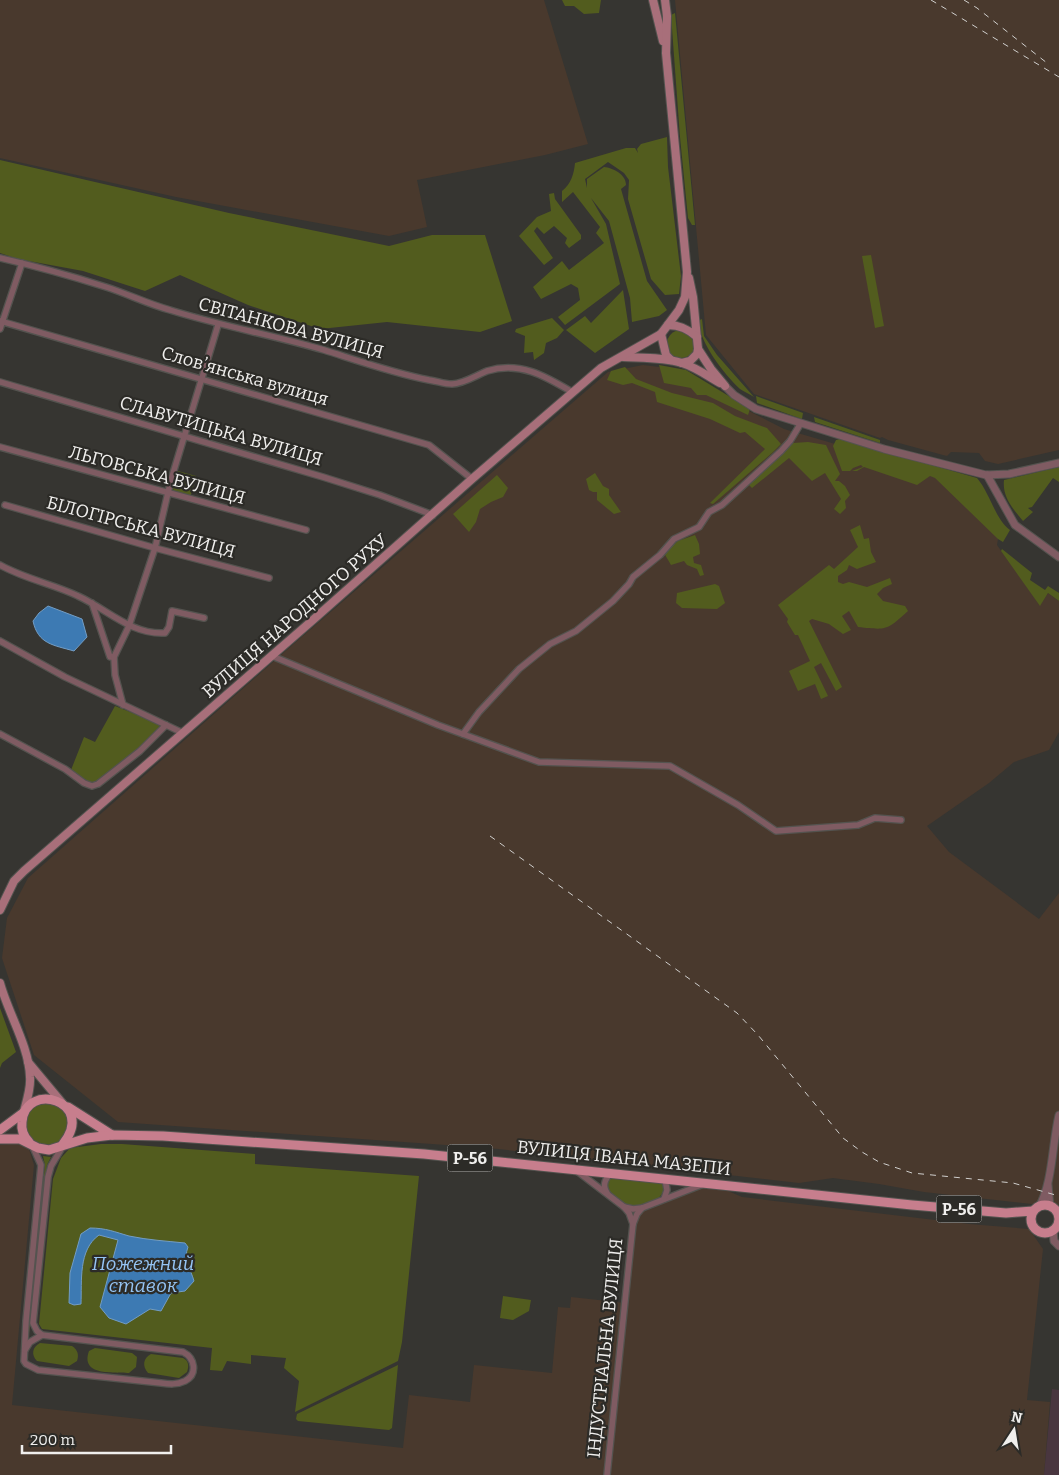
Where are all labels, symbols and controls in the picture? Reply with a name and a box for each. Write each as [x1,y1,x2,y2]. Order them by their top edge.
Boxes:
street label: СВІТАНКОВА ВУЛИЦЯ [196,293,386,363]
street label: Словʼянська вулиця [159,342,331,410]
street label: СЛАВУТИЦЬКА ВУЛИЦЯ [117,392,325,470]
street label: ЛЬГОВСЬКА ВУЛИЦЯ [66,441,248,509]
street label: БІЛОГІРСЬКА ВУЛИЦЯ [44,491,238,563]
street label: ВУЛИЦЯ НАРОДНОГО РУХУ [198,529,393,703]
street label: ВУЛИЦЯ ІВАНА МАЗЕПИ [516,1136,732,1180]
road number: Р-56 [448,1144,492,1172]
road number: Р-56 [936,1196,982,1222]
street label: ІНДУСТРІАЛЬНА ВУЛИЦЯ [583,1237,627,1459]
water label: Пожежний ставок [92,1252,194,1297]
north arrow [989,1405,1039,1455]
text: N [1010,1408,1024,1427]
scale bar [22,1422,171,1454]
text: 200 m [30,1431,75,1449]

